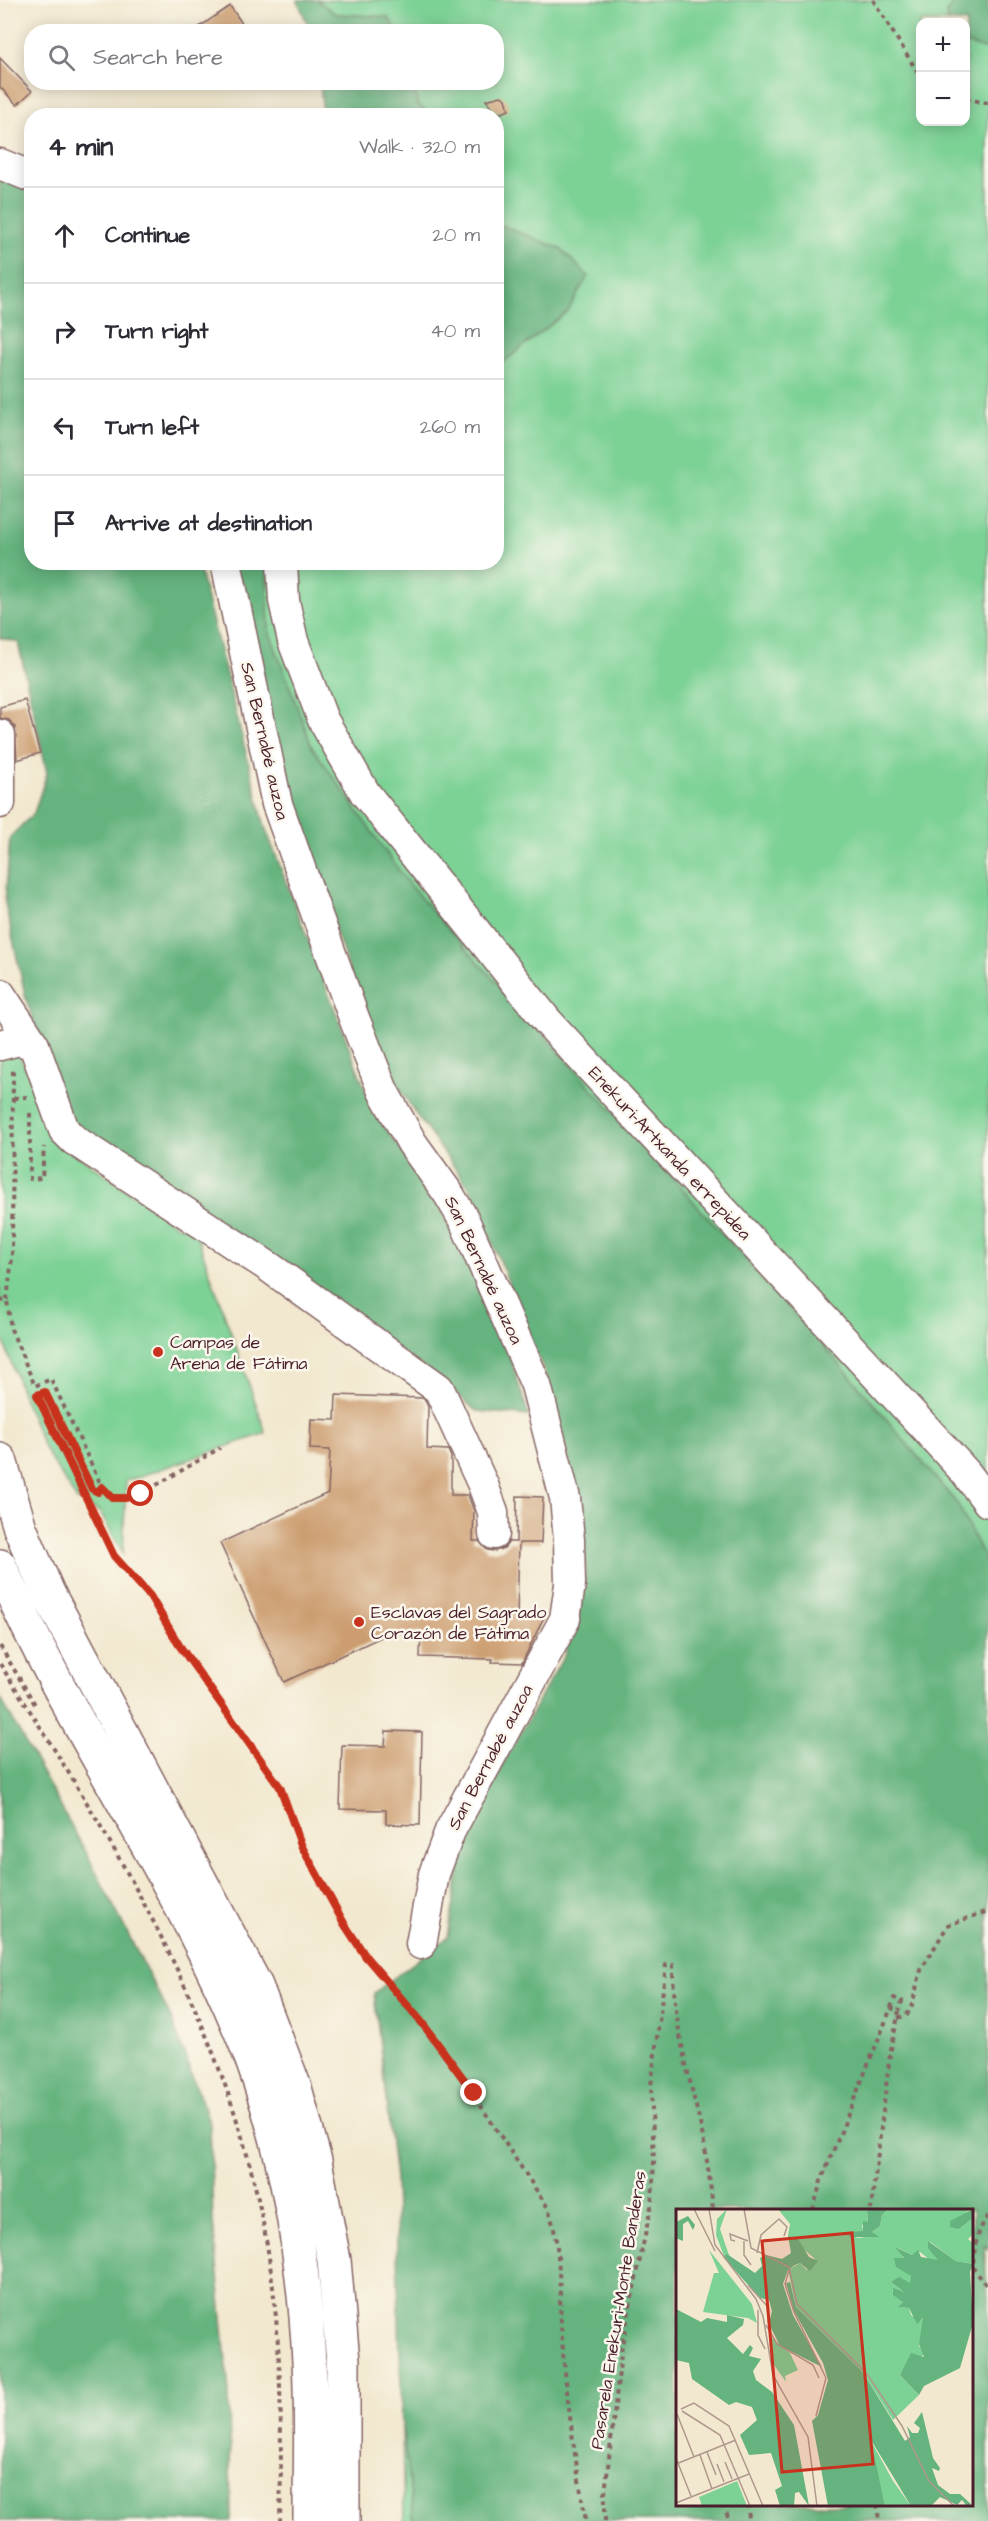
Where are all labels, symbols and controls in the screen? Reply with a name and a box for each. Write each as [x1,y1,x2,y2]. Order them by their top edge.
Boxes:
map controls [916,18,970,126]
button: + [916,18,970,72]
search box [24,24,504,90]
icon: search [45,41,78,74]
text: Search here [93,42,223,73]
button: − [916,72,970,126]
text: 4 min [48,129,113,165]
text: Walk · 320 m [359,133,480,161]
icon: ahead [48,219,81,252]
text: Continue [105,220,190,251]
text: 20 m [432,221,480,249]
icon: right [48,315,81,348]
text: Turn right [105,316,208,347]
text: 40 m [430,317,480,345]
icon: left [48,411,81,444]
text: Turn left [105,412,199,443]
text: 260 m [420,413,480,441]
icon: arrive [48,507,81,540]
text: Arrive at destination [105,508,312,539]
street label: San Bernabé auzoa [234,660,295,822]
street label: Enekuri-Artxanda errepidea [582,1061,757,1246]
street label: San Bernabé auzoa [438,1192,529,1349]
place label: Campas de Arena de Fátima [170,1330,308,1376]
marker: Campas de Arena de Fátima [151,1345,165,1359]
route start [127,1480,153,1506]
place label: Esclavas del Sagrado Corazón de Fátima [371,1600,546,1646]
marker: Esclavas del Sagrado Corazón de Fátima [352,1615,366,1629]
street label: San Bernabé auzoa [442,1680,539,1834]
route end [460,2079,486,2105]
street label: Pasarela Enekuri-Monte Banderas [584,2169,653,2451]
inset map [676,2209,973,2506]

